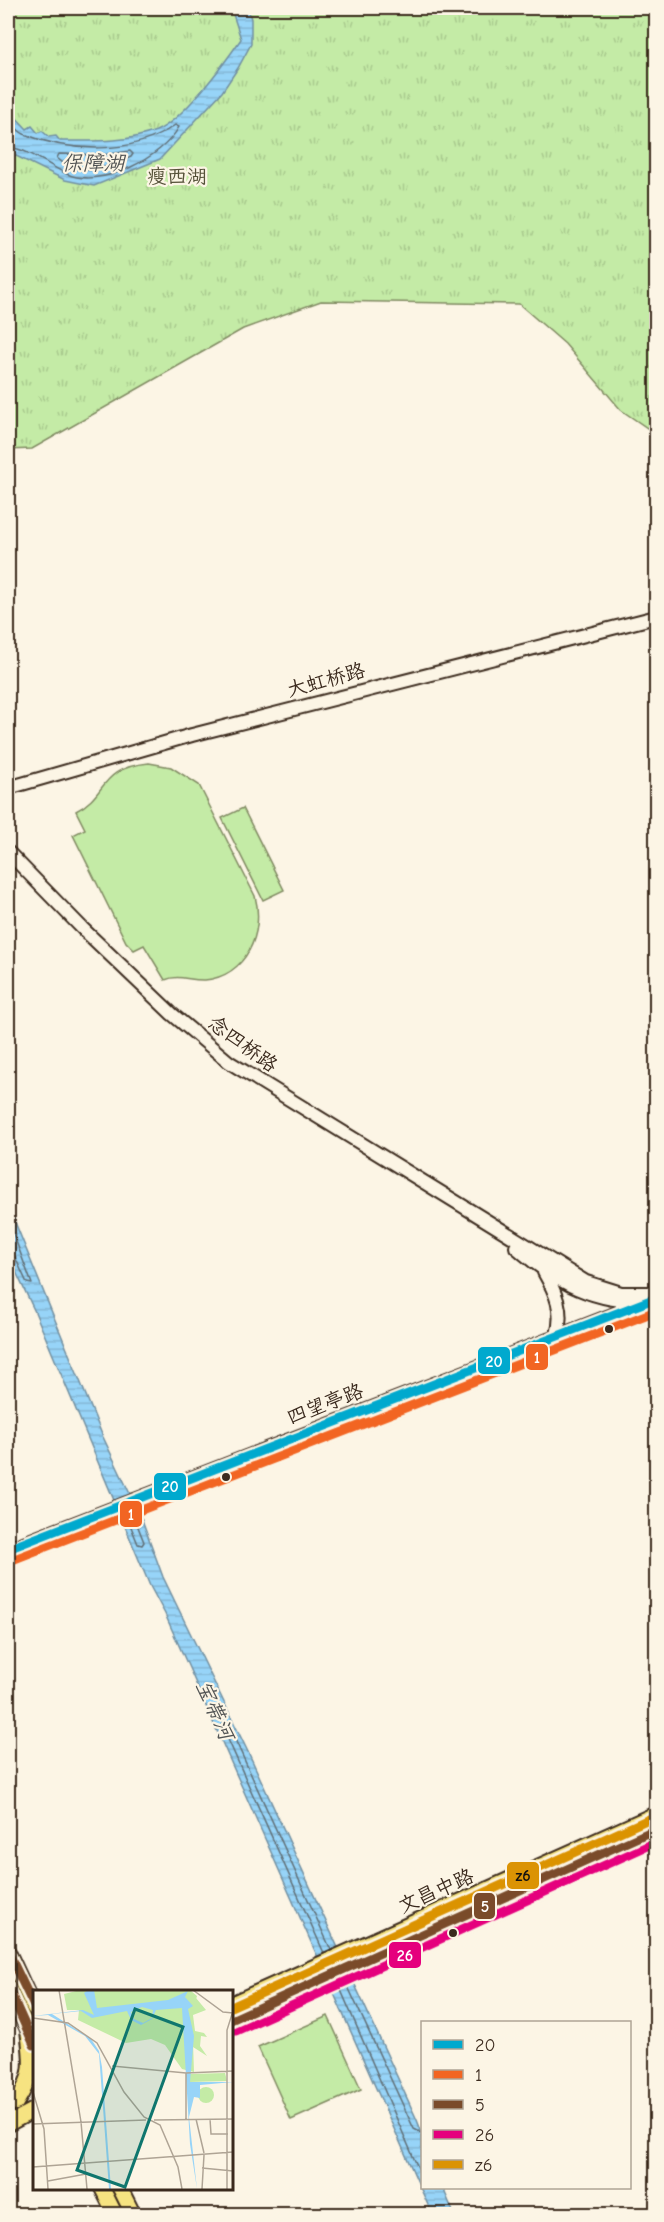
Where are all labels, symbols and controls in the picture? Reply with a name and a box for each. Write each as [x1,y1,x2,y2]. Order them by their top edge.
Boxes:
water label: 保障湖 [62,151,126,175]
park label: 瘦西湖 [147,165,207,188]
street label: 大虹桥路 [284,658,369,701]
street label: 念四桥路 [204,1011,283,1077]
unlabelled marker [603,1323,615,1335]
line badge: 1 [525,1343,549,1371]
line badge: 20 [477,1346,511,1375]
text: 1 [534,1349,540,1367]
text: 20 [485,1353,503,1371]
street label: 四望亭路 [284,1379,367,1429]
unlabelled marker [220,1471,232,1483]
line badge: 20 [153,1472,187,1501]
text: 20 [161,1478,179,1496]
line badge: 1 [119,1500,143,1528]
text: 1 [128,1506,134,1524]
water label: 宝带河 [191,1676,240,1746]
line badge: z6 [506,1861,540,1890]
street label: 文昌中路 [395,1864,478,1918]
text: z6 [515,1867,531,1885]
line badge: 5 [473,1892,496,1920]
text: 5 [481,1898,489,1916]
unlabelled marker [447,1927,459,1939]
line badge: 26 [388,1941,422,1969]
text: 26 [397,1947,413,1965]
inset map [33,1990,232,2189]
legend [421,2021,631,2189]
text: 20 [475,2035,495,2056]
text: 1 [475,2065,482,2086]
text: 5 [475,2095,485,2116]
text: 26 [475,2125,494,2146]
text: z6 [475,2155,493,2176]

